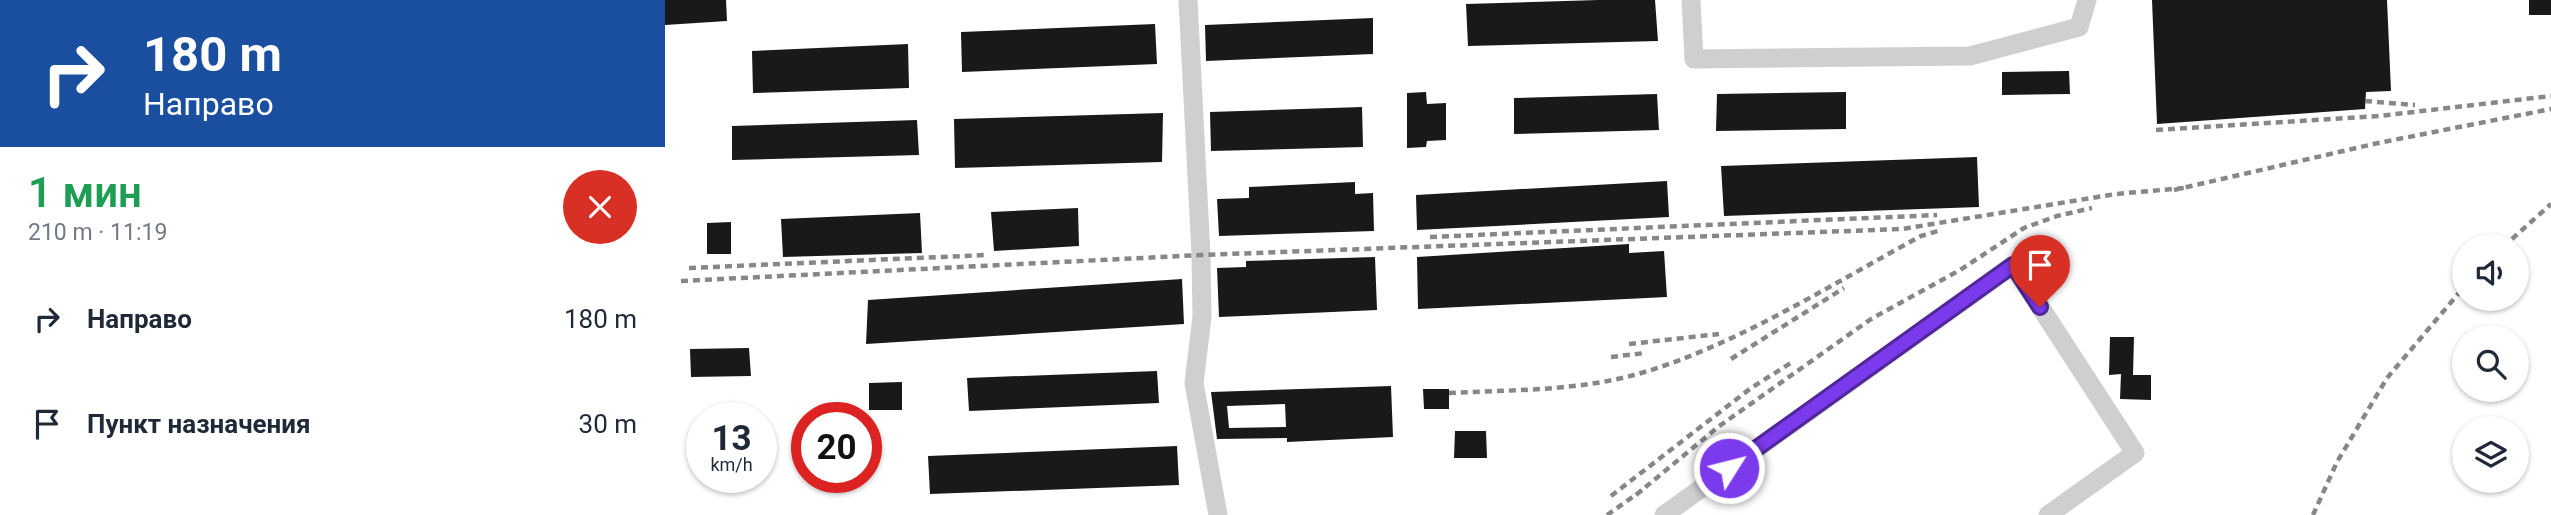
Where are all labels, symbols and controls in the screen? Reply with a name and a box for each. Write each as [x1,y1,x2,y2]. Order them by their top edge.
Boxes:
text: 180 m [143,26,282,83]
icon: right [28,28,119,119]
text: Направо [143,85,274,123]
text: 1 мин [28,168,142,217]
button: close [563,170,637,244]
text: 210 m · 11:19 [28,219,167,246]
map controls [2452,234,2529,493]
button: sound [2452,234,2529,311]
pin [2010,235,2070,307]
icon: arrive [2021,246,2059,284]
icon: right [28,300,66,338]
text: Направо [87,304,192,334]
text: 180 m [564,304,637,334]
button: search [2452,325,2529,402]
speed limit sign: 20 [791,402,882,493]
icon: arrive [28,405,66,443]
text: Пункт назначения [87,409,311,439]
text: 30 m [579,409,637,439]
button: layers [2452,416,2529,493]
text: 13 [711,418,752,459]
position arrow [1692,431,1766,505]
text: km/h [710,454,753,475]

